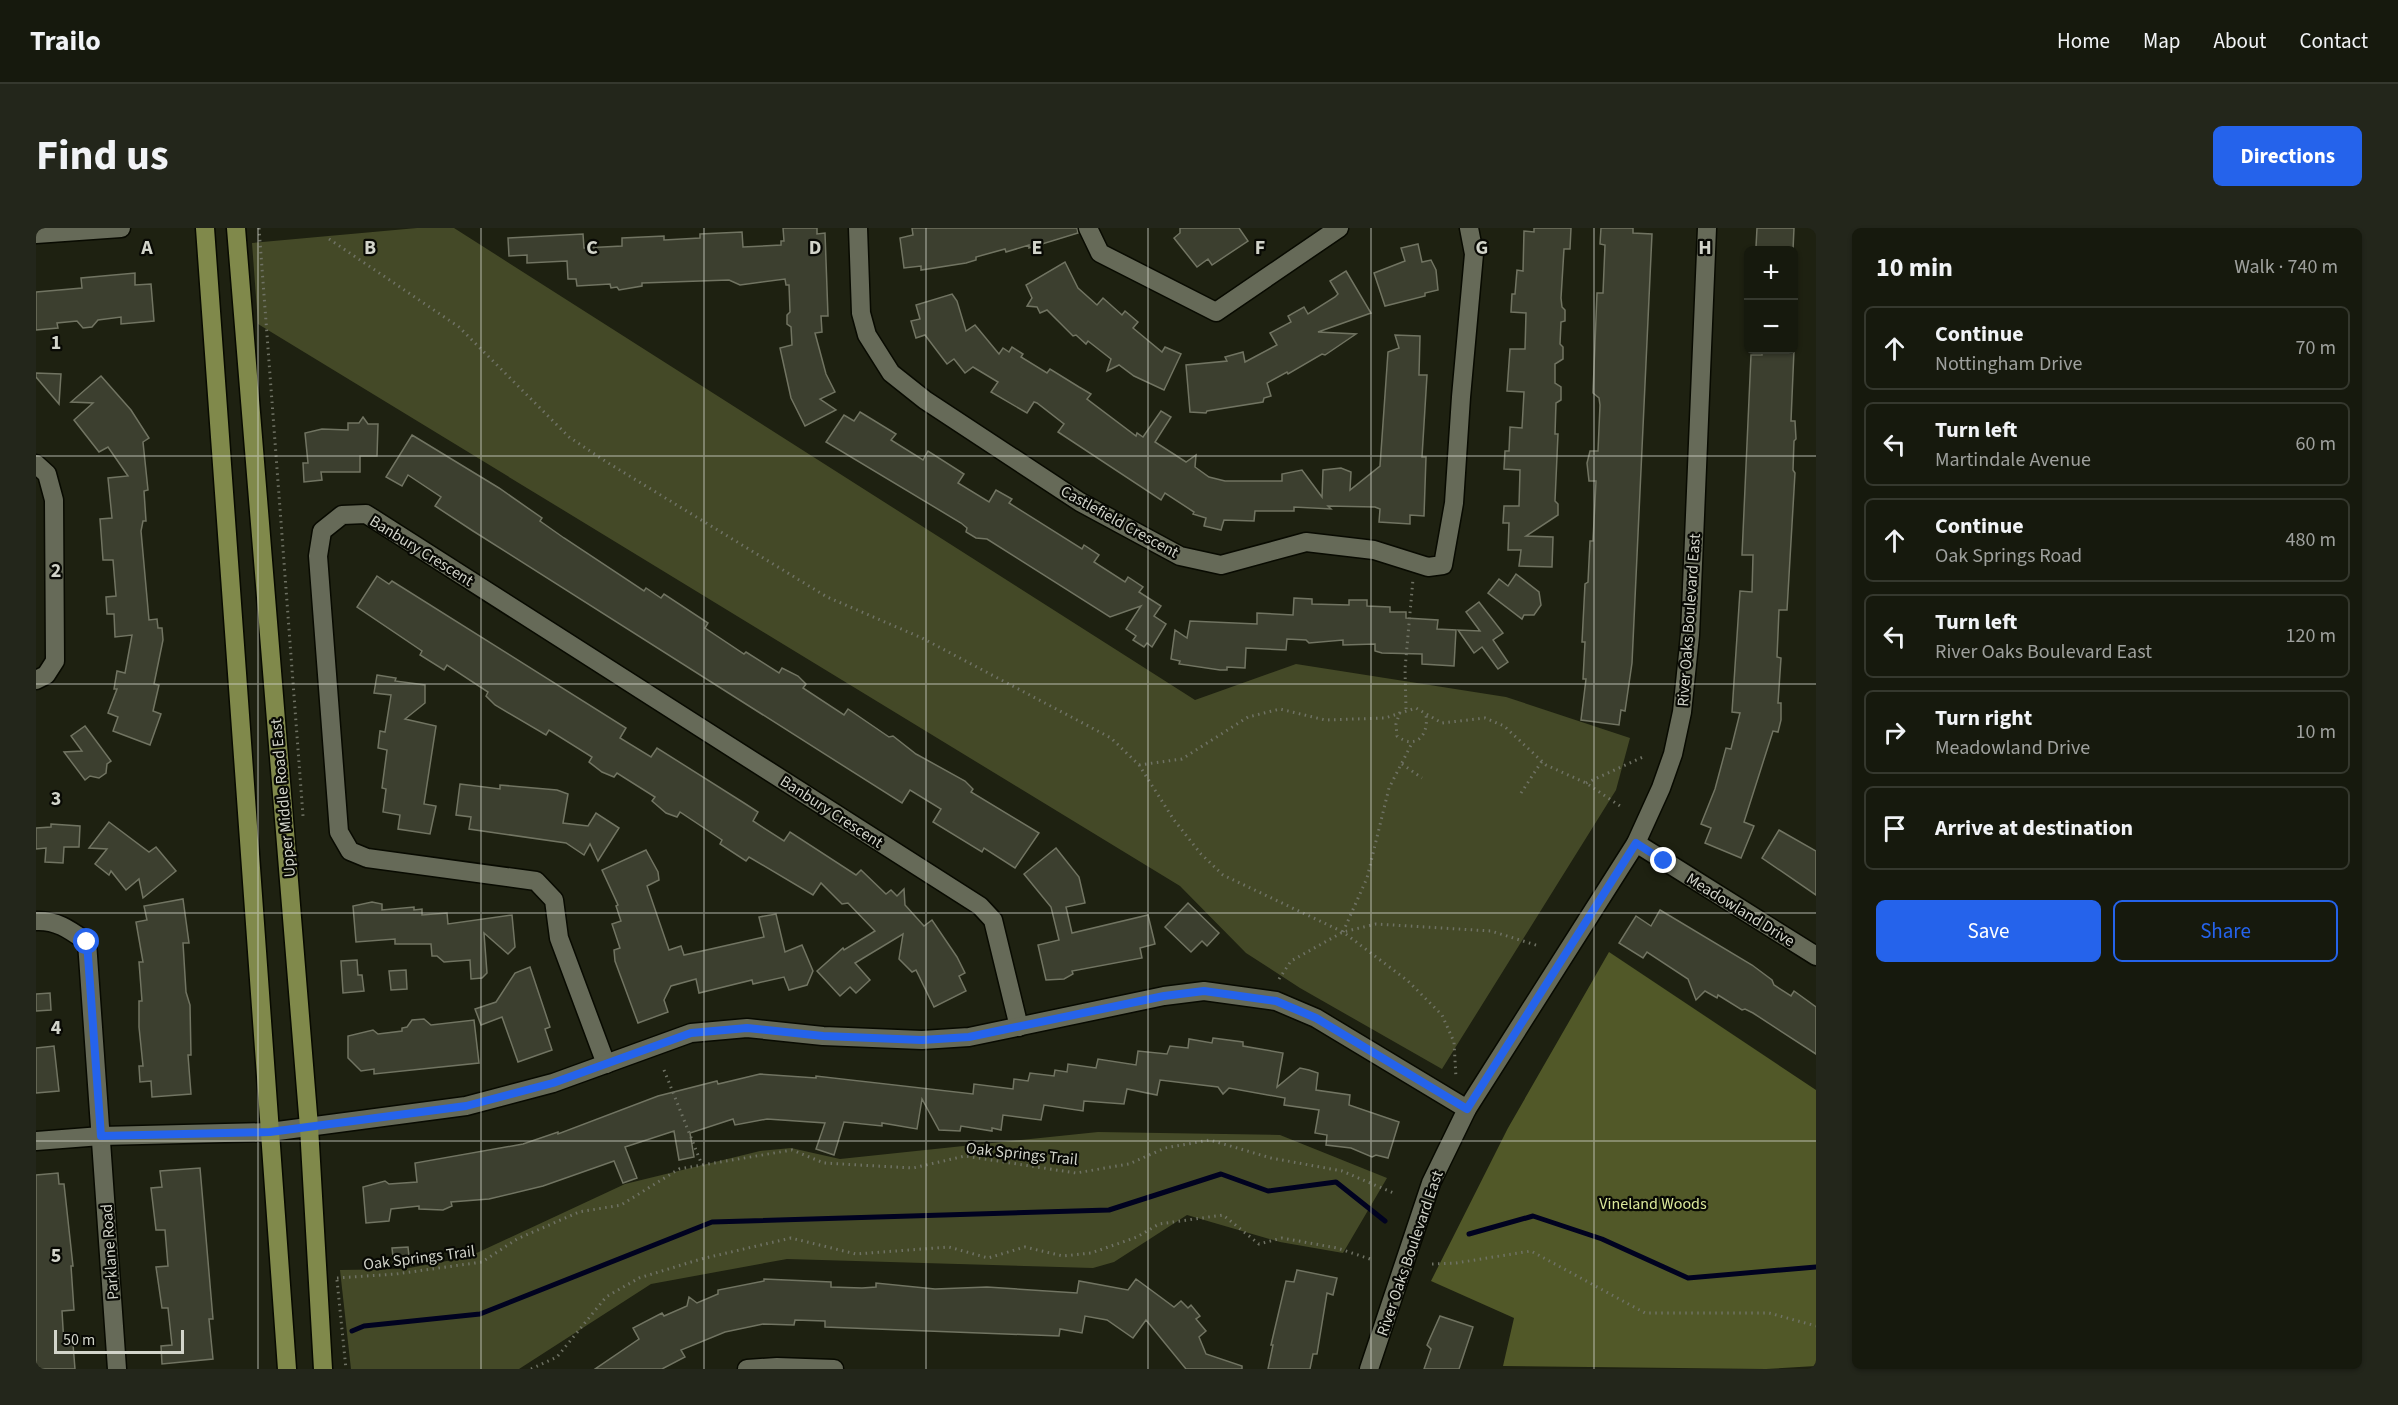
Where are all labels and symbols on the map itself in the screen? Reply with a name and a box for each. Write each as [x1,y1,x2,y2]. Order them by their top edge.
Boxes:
text: A [140,234,153,262]
text: B [364,234,376,262]
text: C [586,234,598,262]
text: D [809,234,821,262]
text: E [1032,234,1042,262]
text: F [1255,234,1265,262]
text: G [1476,234,1488,262]
text: H [1698,234,1712,262]
text: 1 [51,329,61,357]
street label: Castlefield Crescent [1056,480,1183,564]
street label: Banbury Crescent [365,510,478,592]
street label: River Oaks Boulevard East [1672,532,1706,707]
text: 2 [51,557,61,585]
street label: Upper Middle Road East [265,717,301,878]
street label: Banbury Crescent [776,770,888,854]
text: 3 [51,785,61,813]
route end [1650,847,1676,873]
street label: Meadowland Drive [1682,868,1799,952]
route start [73,928,99,954]
text: 4 [51,1014,62,1042]
street label: Oak Springs Trail [965,1137,1079,1171]
street label: River Oaks Boulevard East [1371,1167,1449,1339]
park label: Vineland Woods [1599,1193,1707,1215]
street label: Parklane Road [96,1203,124,1301]
street label: Oak Springs Trail [362,1240,476,1276]
text: 5 [51,1242,61,1270]
scale bar [54,1327,184,1354]

